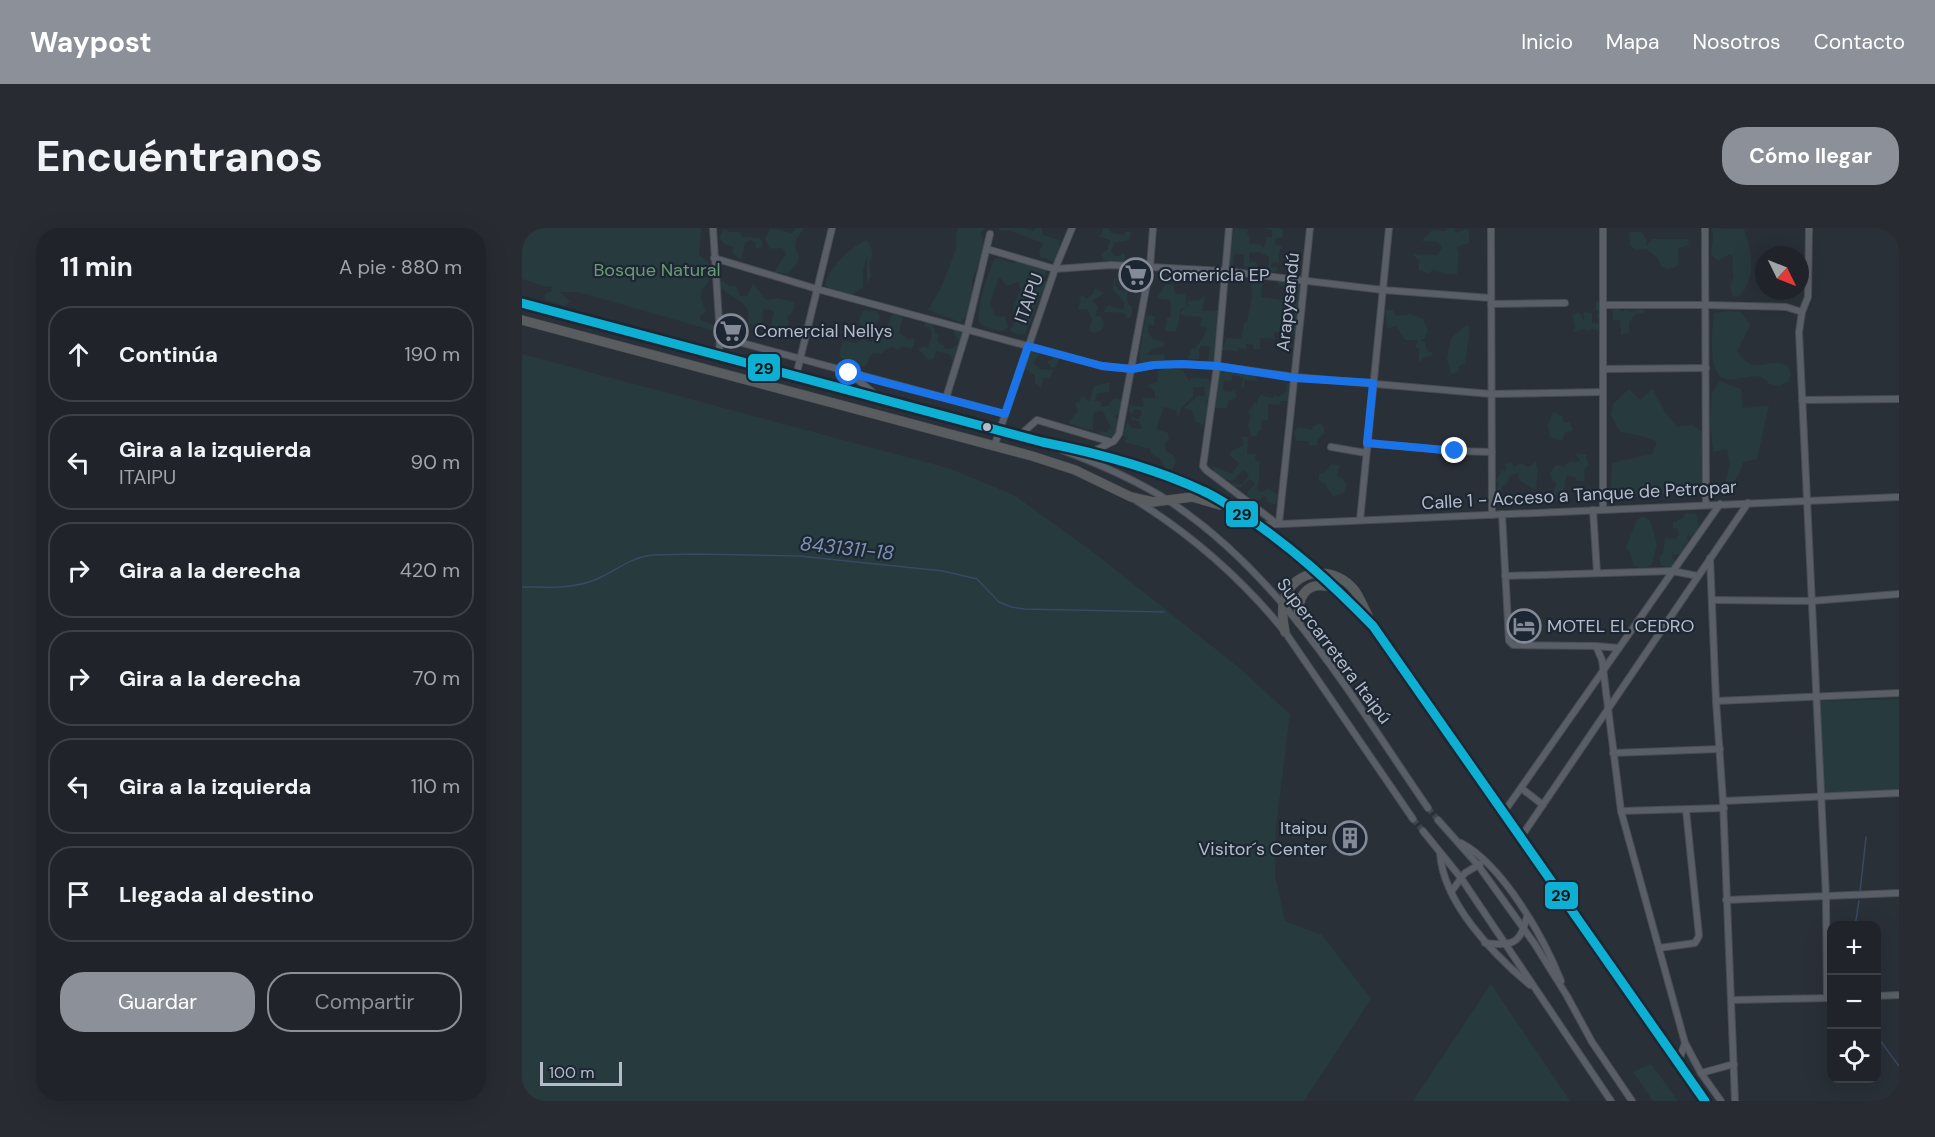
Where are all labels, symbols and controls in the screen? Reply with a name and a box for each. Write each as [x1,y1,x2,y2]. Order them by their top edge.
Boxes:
text: Waypost [30,24,152,61]
text: Inicio [1521,28,1573,56]
text: Mapa [1606,28,1660,56]
text: Nosotros [1693,28,1781,56]
text: Contacto [1814,28,1905,56]
button: Cómo llegar [1722,127,1899,185]
text: Encuéntranos [36,129,323,184]
north arrow [1755,246,1809,300]
text: 11 min [60,250,133,284]
street label: Arapysandú [1271,251,1305,353]
text: A pie · 880 m [339,254,462,280]
supermarket icon: Comericla EP [1118,257,1154,293]
park label: Bosque Natural [594,258,721,282]
place label: Comericla EP [1159,263,1269,287]
street label: ITAIPU [1009,270,1049,326]
supermarket icon: Comercial Nellys [713,313,749,349]
place label: Comercial Nellys [754,319,893,343]
icon: ahead [62,338,95,371]
text: Continúa [119,340,218,369]
text: 190 m [404,341,460,367]
line badge: 29 [747,353,781,382]
text: 29 [754,358,774,379]
route start [835,359,861,385]
unlabelled marker [981,421,993,433]
text: Gira a la izquierda [119,435,311,464]
route end [1441,437,1467,463]
icon: left [62,446,95,479]
text: 90 m [411,449,460,475]
text: ITAIPU [119,464,176,490]
street label: Calle 1 - Acceso a Tanque de Petropar [1421,475,1737,515]
line badge: 29 [1225,500,1259,528]
text: 29 [1232,504,1252,525]
water label: 8431311-18 [799,530,895,566]
icon: right [62,554,95,587]
text: Gira a la derecha [119,556,301,585]
text: 420 m [400,557,460,583]
street label: Supercarretera Itaipú [1271,573,1397,729]
hotel icon: MOTEL EL CEDRO [1506,608,1542,644]
place label: MOTEL EL CEDRO [1547,614,1695,638]
icon: right [62,662,95,695]
text: Gira a la derecha [119,664,301,693]
text: 70 m [413,665,460,691]
icon: left [62,770,95,803]
text: Gira a la izquierda [119,772,311,801]
text: 110 m [411,773,460,799]
place label: Itaipu Visitor´s Center [1198,816,1327,861]
building icon: Itaipu Visitor´s Center [1332,820,1368,856]
icon: arrive [62,878,95,911]
text: Llegada al destino [119,880,314,909]
line badge: 29 [1544,881,1579,910]
text: 29 [1551,885,1571,906]
map controls [1827,921,1881,1083]
button: + [1827,921,1881,975]
button: Guardar [60,972,255,1032]
button: Compartir [267,972,462,1032]
button: − [1827,975,1881,1029]
button: locate [1827,1029,1881,1083]
scale bar [540,1059,622,1086]
text: 100 m [549,1062,594,1083]

